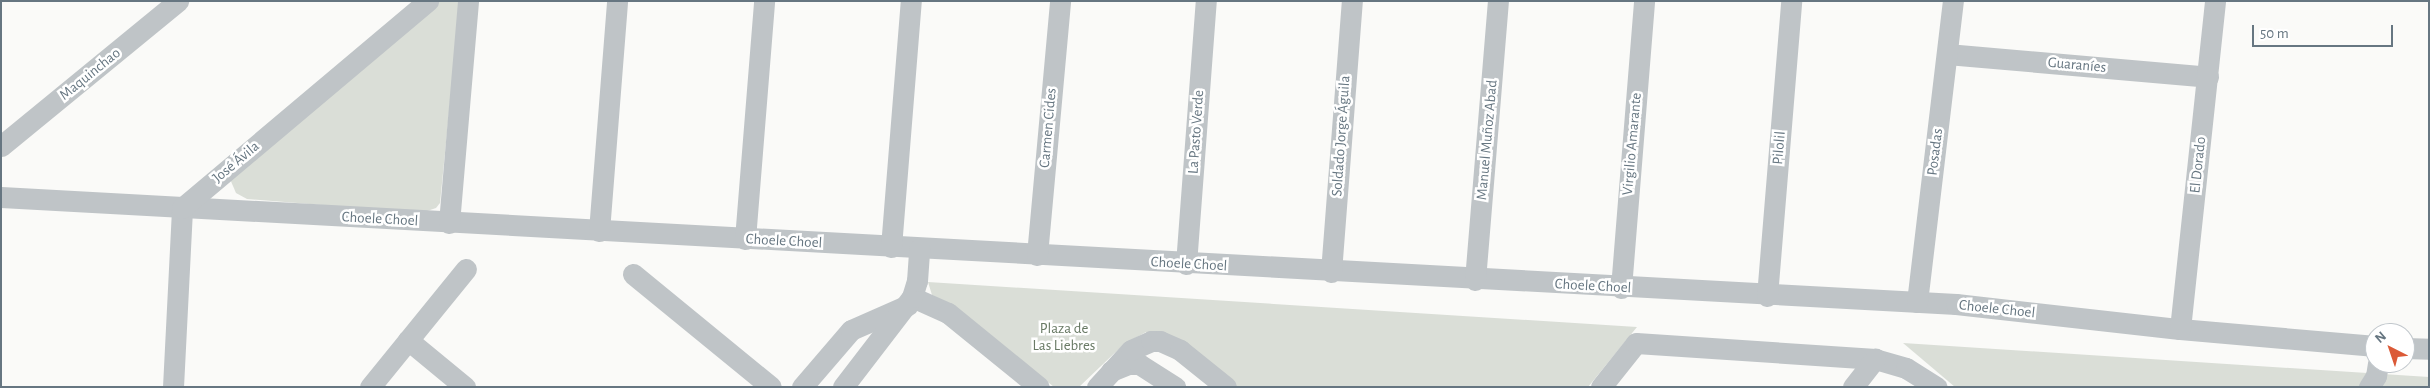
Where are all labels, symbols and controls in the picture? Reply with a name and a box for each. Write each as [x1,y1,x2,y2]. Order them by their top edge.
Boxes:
scale bar [2255,15,2396,47]
text: 50 m [2260,26,2289,41]
street label: Maquinchao [56,44,124,104]
street label: Guaraníes [2047,53,2107,77]
street label: Soldado Jorge Águila [1328,75,1354,197]
street label: Manuel Muñoz Abad [1473,79,1501,201]
street label: Carmen Cides [1036,87,1060,169]
street label: La Pasto Verde [1184,89,1208,175]
street label: Virgilio Amarante [1619,92,1645,196]
street label: Posadas [1923,127,1947,177]
street label: Pilolil [1769,131,1789,165]
street label: El Dorado [2186,136,2210,194]
street label: José Ávila [209,137,263,187]
street label: Choele Choel [341,208,419,230]
street label: Choele Choel [745,230,823,252]
street label: Choele Choel [1150,253,1228,275]
street label: Choele Choel [1554,275,1632,297]
street label: Choele Choel [1958,296,2036,322]
park label: Plaza de Las Liebres [1033,319,1095,354]
north arrow [2365,323,2415,373]
text: N [2373,329,2389,346]

